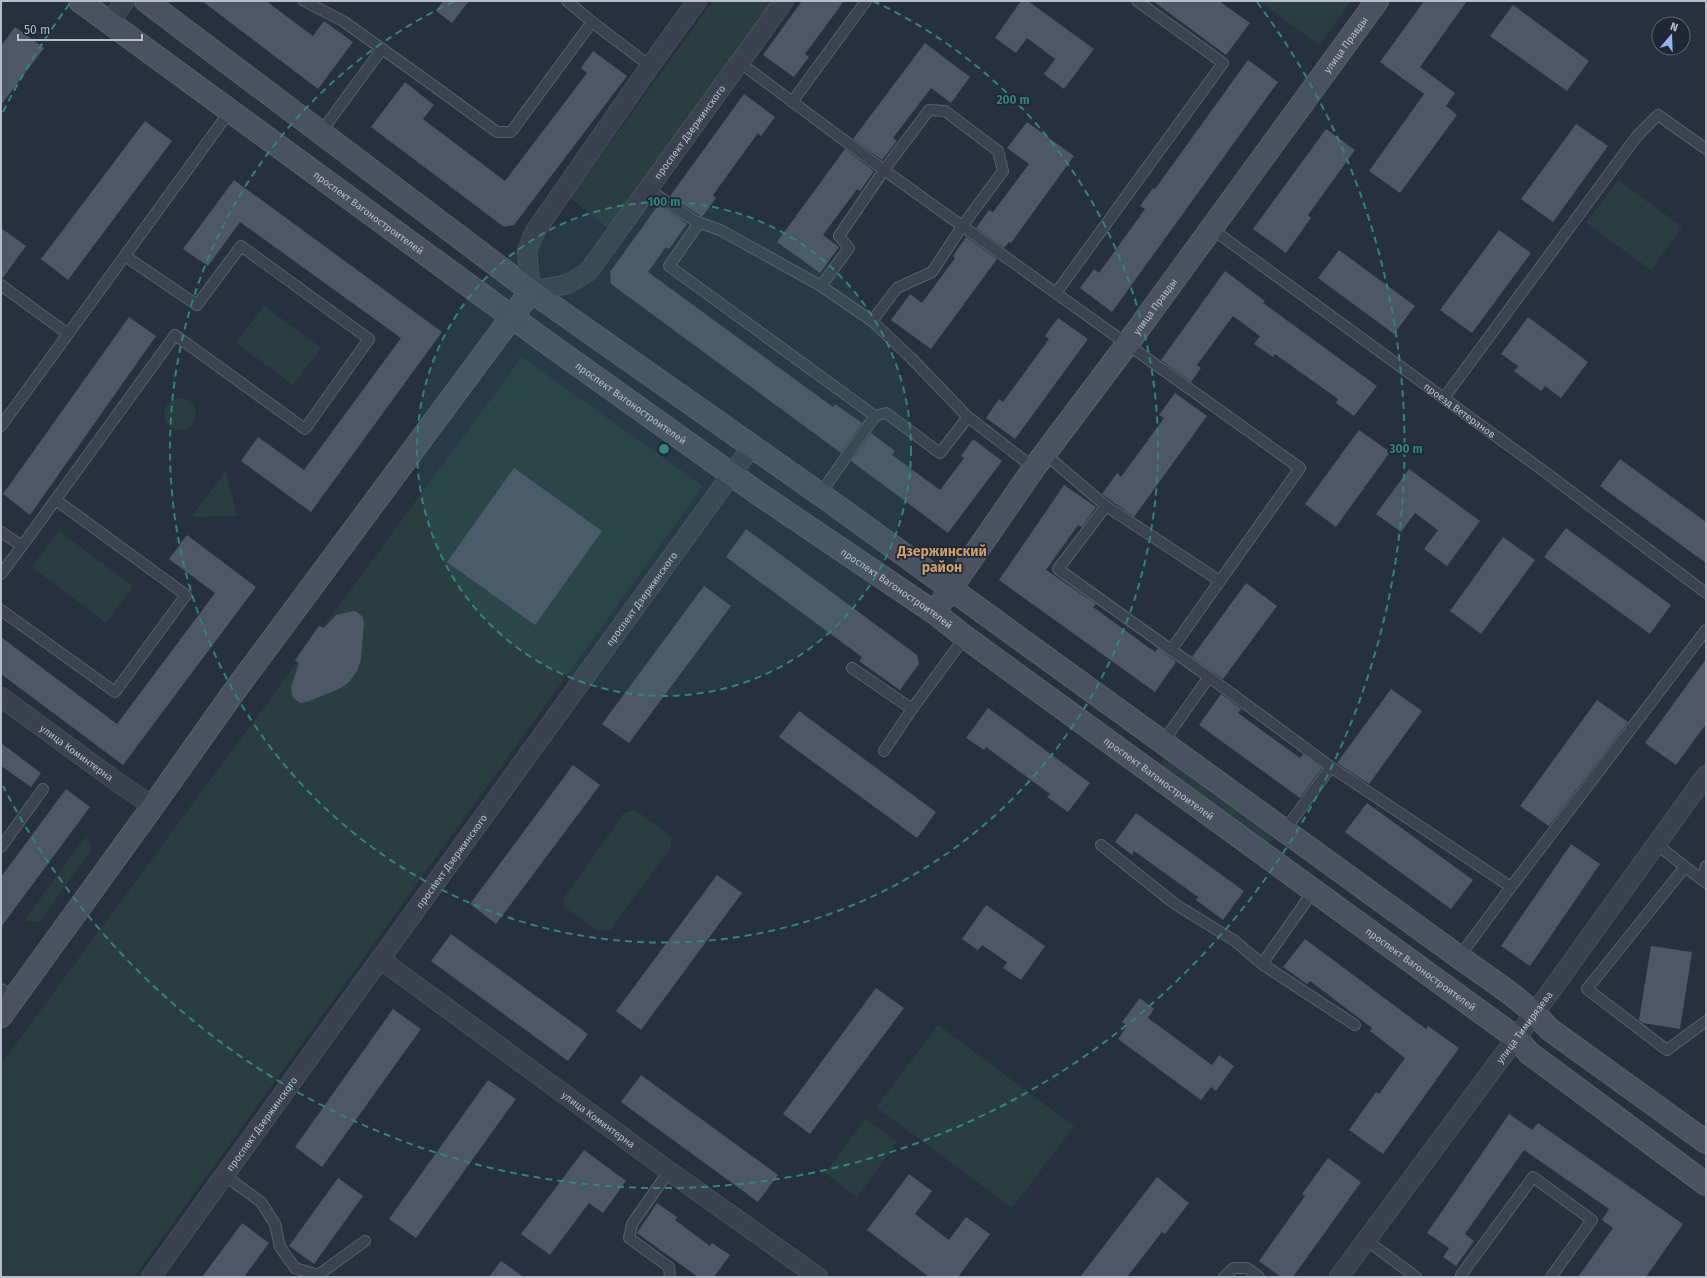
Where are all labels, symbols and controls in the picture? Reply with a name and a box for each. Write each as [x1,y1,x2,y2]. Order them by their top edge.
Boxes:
street label: улица Правды [1322,14,1371,76]
scale bar [18,16,142,42]
north arrow [1651,16,1691,56]
text: N [1669,20,1680,34]
text: 50 m [24,23,50,37]
street label: проспект Дзержинского [652,83,728,182]
text: 200 m [996,93,1030,107]
street label: проспект Вагоностроителей [311,169,426,257]
text: 100 m [648,195,680,209]
street label: улица Правды [1131,276,1180,338]
street label: проспект Вагоностроителей [573,360,688,447]
street label: проезд Ветеранов [1421,381,1498,441]
centre of rings [657,442,671,456]
text: 300 m [1388,442,1423,456]
district label: Дзержинский район [896,543,987,576]
street label: проспект Вагоностроителей [838,546,955,632]
street label: проспект Дзержинского [604,550,680,649]
street label: улица Коминтерна [37,723,115,784]
street label: проспект Вагоностроителей [1101,735,1216,823]
street label: проспект Дзержинского [414,812,490,911]
street label: проспект Вагоностроителей [1363,925,1478,1014]
street label: улица Тимирязева [1494,989,1556,1066]
street label: проспект Дзержинского [224,1075,300,1174]
street label: улица Коминтерна [559,1089,637,1151]

